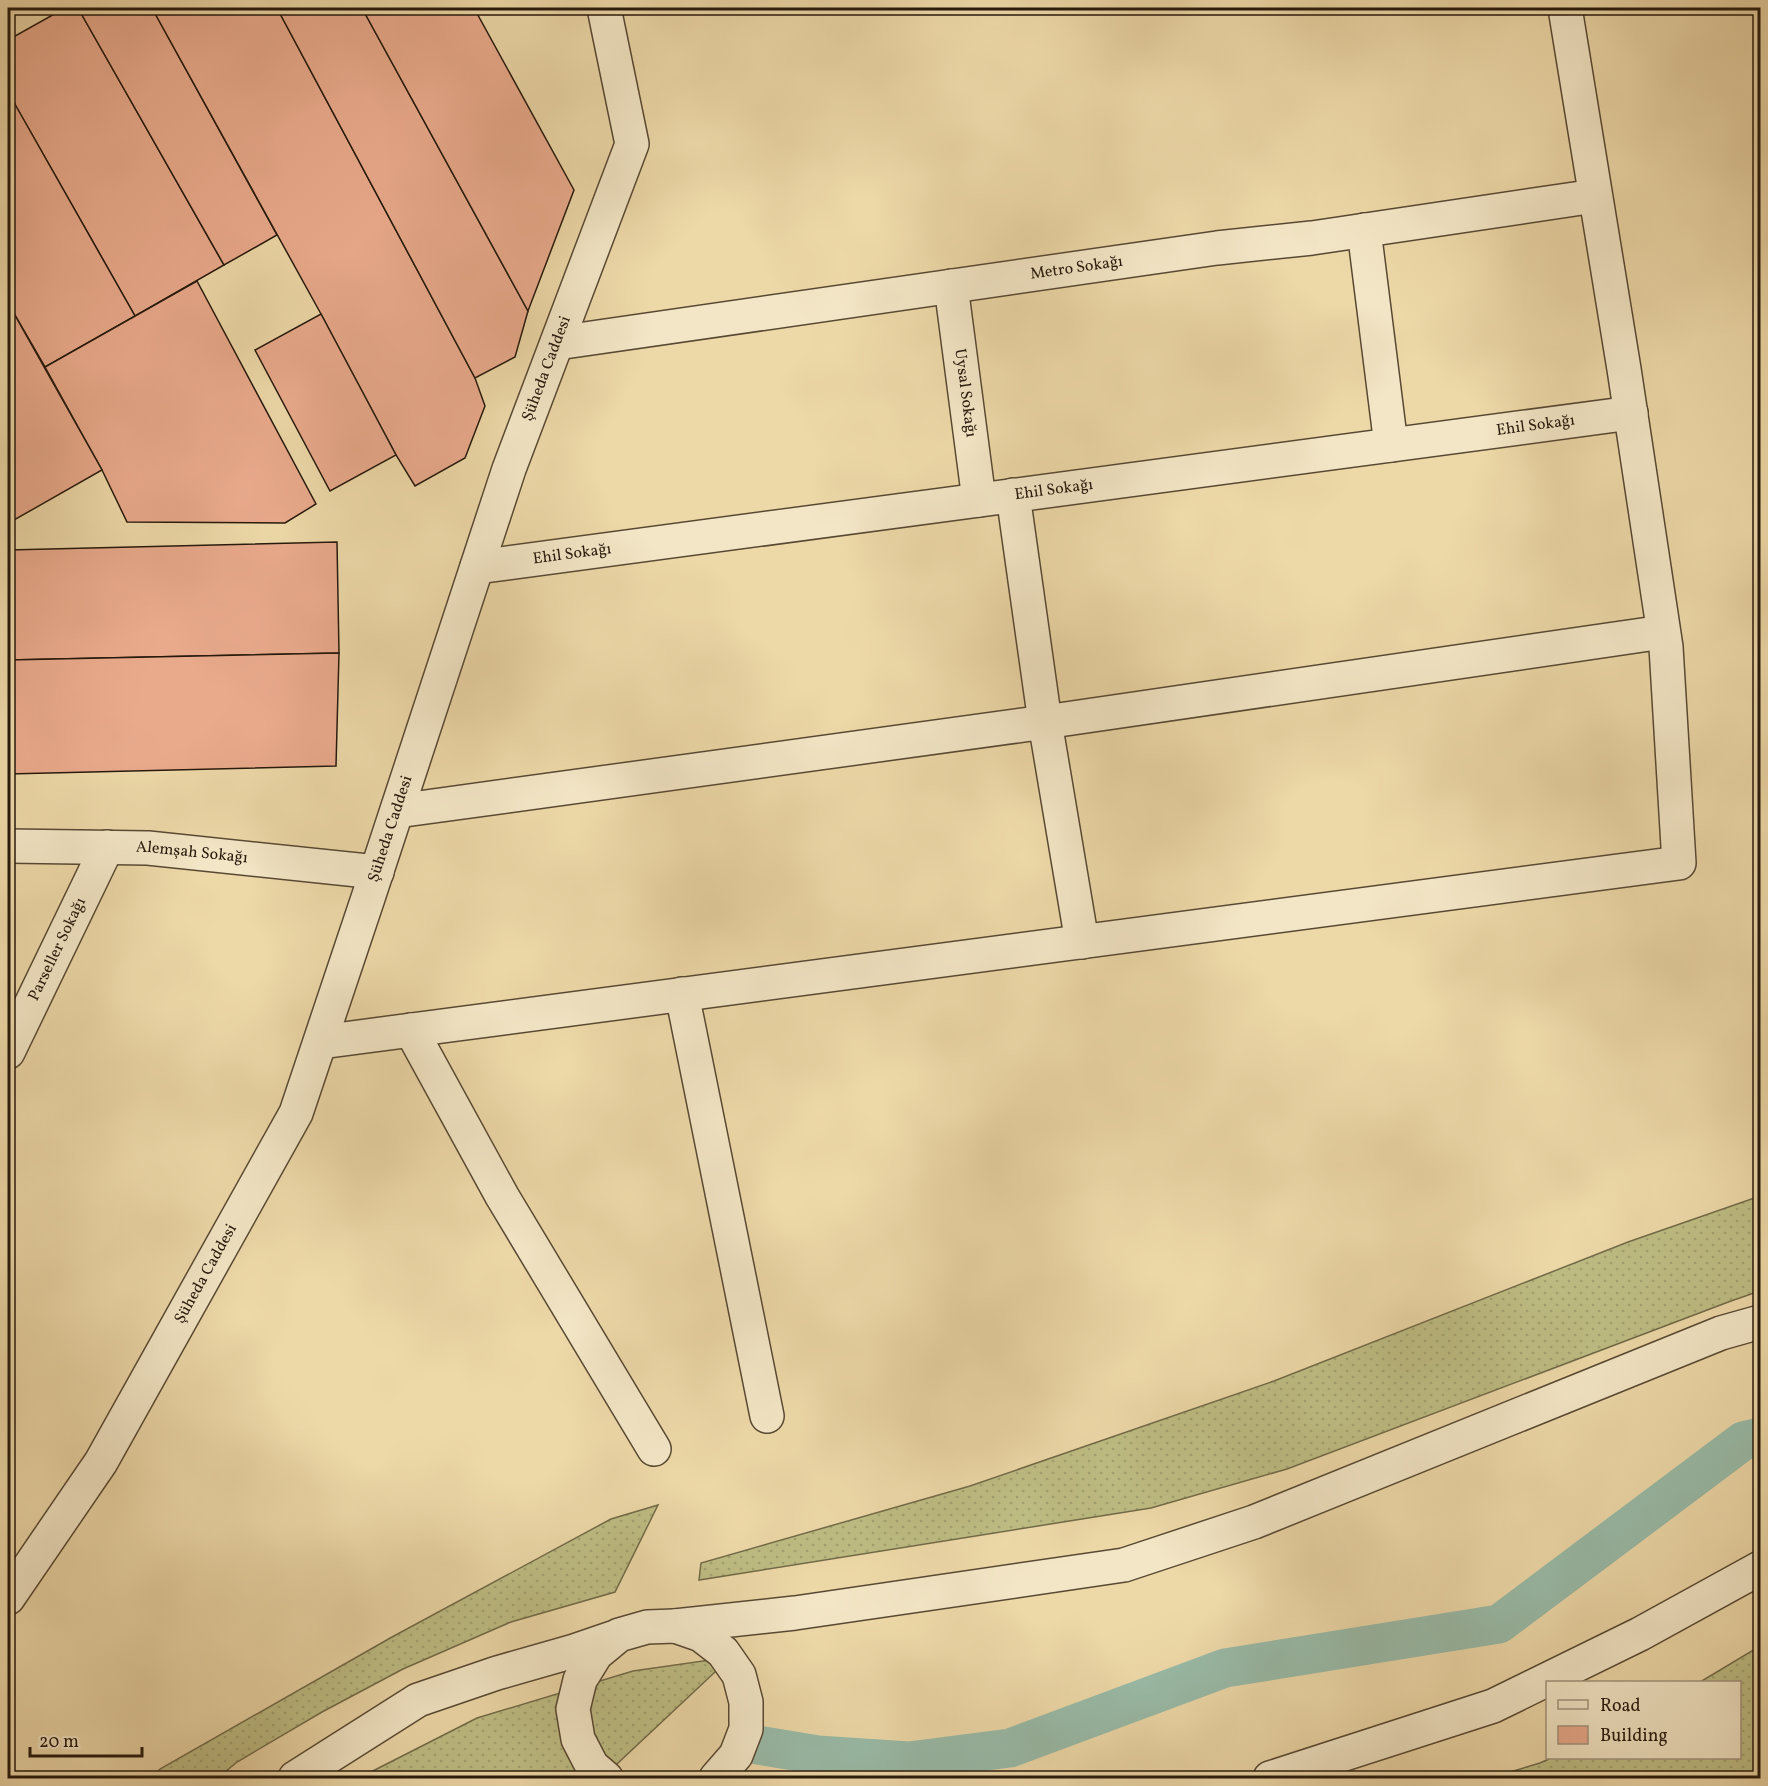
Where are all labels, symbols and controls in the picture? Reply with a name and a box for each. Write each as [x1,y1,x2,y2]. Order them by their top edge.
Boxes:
street label: Metro Sokağı [1029,251,1124,286]
street label: Şüheda Caddesi [517,313,577,425]
street label: Uysal Sokağı [948,347,982,439]
street label: Ehil Sokağı [1495,410,1576,442]
street label: Ehil Sokağı [1013,474,1095,506]
street label: Ehil Sokağı [532,538,613,570]
street label: Şüheda Caddesi [363,773,419,885]
street label: Alemşah Sokağı [136,837,249,869]
street label: Parseller Sokağı [23,894,92,1005]
street label: Şüheda Caddesi [169,1220,243,1328]
legend [1546,1681,1741,1759]
text: Road [1600,1694,1641,1719]
scale bar [30,1720,142,1758]
text: Building [1600,1724,1668,1749]
text: 20 m [39,1730,79,1755]

